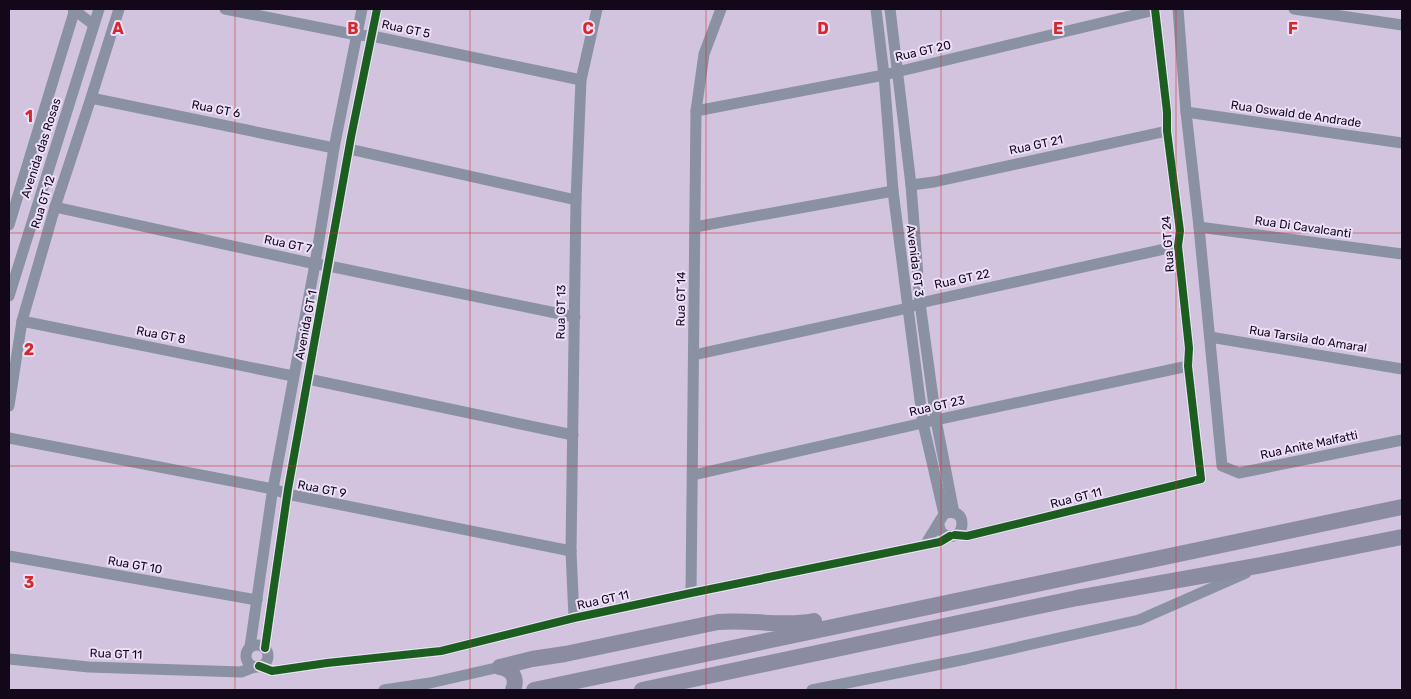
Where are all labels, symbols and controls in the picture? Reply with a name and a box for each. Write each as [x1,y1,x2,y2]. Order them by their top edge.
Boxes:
street label: Rua GT 5 [380,17,432,41]
text: A [112,19,124,38]
text: B [347,19,359,38]
text: C [582,19,594,38]
text: D [817,19,829,38]
text: E [1053,19,1063,38]
text: F [1288,19,1298,38]
street label: Rua GT 20 [894,38,952,64]
street label: Avenida das Rosas [18,96,64,200]
street label: Rua GT 6 [190,97,242,121]
street label: Rua Oswald de Andrade [1230,98,1362,130]
text: 1 [25,107,33,126]
street label: Rua GT 21 [1008,132,1064,158]
street label: Rua GT 12 [28,174,58,230]
street label: Rua Di Cavalcanti [1254,213,1352,241]
street label: Rua GT 24 [1159,215,1177,273]
street label: Avenida GT 3 [904,224,926,298]
street label: Rua GT 7 [263,232,313,256]
street label: Rua GT 22 [933,266,991,292]
street label: Rua GT 14 [674,271,688,327]
street label: Rua GT 13 [554,285,568,339]
street label: Avenida GT 1 [292,289,320,361]
street label: Rua GT 8 [135,323,187,347]
street label: Rua Tarsila do Amaral [1248,323,1368,355]
text: 2 [24,340,34,359]
street label: Rua GT 23 [908,393,966,419]
street label: Rua Anite Malfatti [1259,428,1359,462]
street label: Rua GT 9 [296,477,348,501]
street label: Rua GT 11 [1049,485,1103,511]
street label: Rua GT 10 [107,553,163,577]
text: 3 [24,573,34,592]
street label: Rua GT 11 [576,588,630,612]
street label: Rua GT 11 [89,646,143,662]

